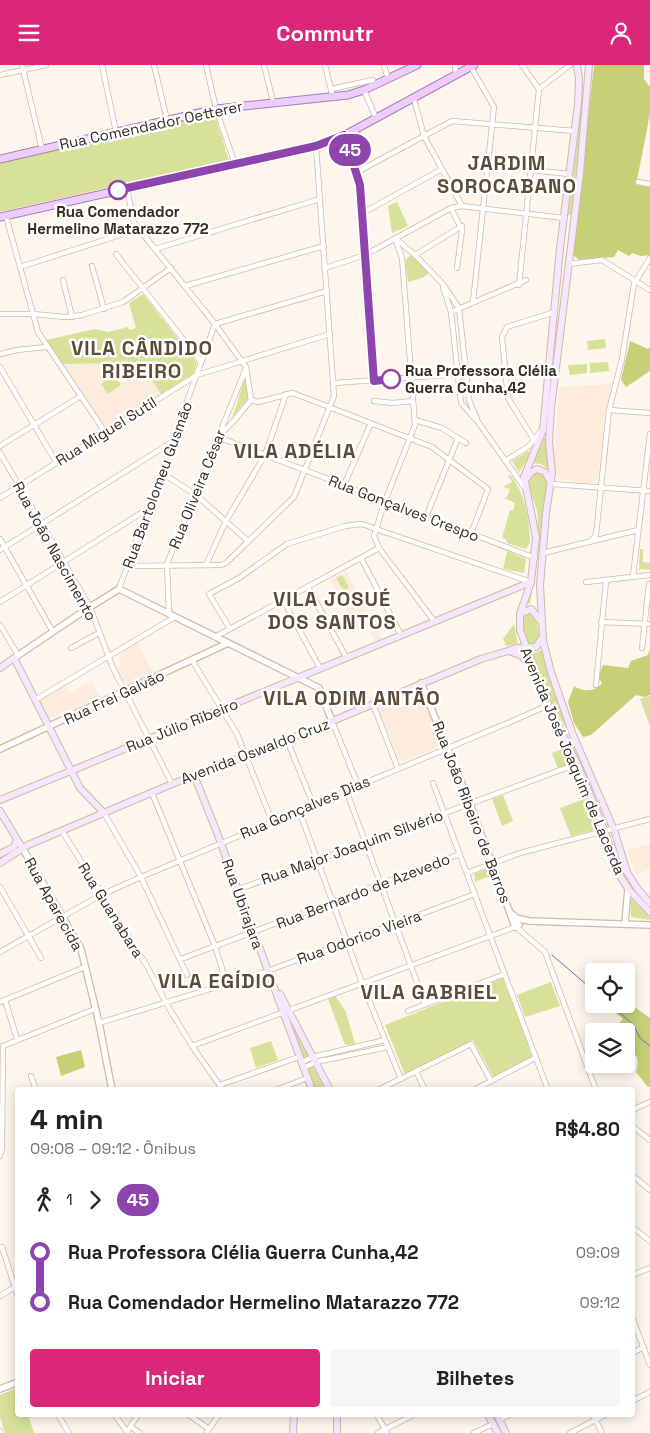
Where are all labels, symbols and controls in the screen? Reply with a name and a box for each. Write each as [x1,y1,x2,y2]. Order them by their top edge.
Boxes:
icon: menu [15,19,43,47]
text: Commutr [276,19,374,47]
icon: person [607,19,635,47]
street label: Rua Comendador Oetterer [58,96,245,154]
line badge: 45 [328,134,372,166]
text: 45 [339,138,361,161]
district label: JARDIM SOROCABANO [437,150,577,199]
marker: Rua Comendador Hermelino Matarazzo 772 [108,180,128,200]
place label: Rua Comendador Hermelino Matarazzo 772 [27,202,209,238]
district label: VILA CÂNDIDO RIBEIRO [71,335,213,384]
place label: Rua Professora Clélia Guerra Cunha,42 [405,361,557,397]
marker: Rua Professora Clélia Guerra Cunha,42 [381,369,401,389]
street label: Rua Miguel Sutil [52,392,160,470]
street label: Rua Bartolomeu Gusmão [118,399,196,571]
street label: Rua Oliveira César [164,426,230,552]
district label: VILA ADÉLIA [234,438,356,464]
street label: Rua Gonçalves Crespo [326,470,482,546]
street label: Rua João Nascimento [9,478,101,624]
district label: VILA JOSUÉ DOS SANTOS [267,586,397,635]
street label: Avenida José Joaquim de Lacerda [516,644,630,878]
street label: Rua Frei Galvão [61,665,167,729]
district label: VILA ODIM ANTÃO [263,685,441,711]
street label: Rua Júlio Ribeiro [123,694,241,756]
street label: Avenida Oswaldo Cruz [178,714,332,788]
street label: Rua João Ribeiro de Barros [428,718,516,906]
street label: Rua Gonçalves Dias [237,771,373,843]
street label: Rua Major Joaquim Silvério [258,805,446,889]
street label: Rua Bernardo de Azevedo [273,849,453,933]
street label: Rua Aparecida [21,854,88,954]
street label: Rua Ubirajara [218,856,268,952]
street label: Rua Guanabara [74,859,148,962]
street label: Rua Odorico Vieira [294,906,424,968]
map controls [585,963,635,1073]
button: locate [585,963,635,1013]
district label: VILA EGÍDIO [158,968,276,994]
district label: VILA GABRIEL [360,979,498,1005]
button: layers [585,1023,635,1073]
text: 4 min [30,1101,104,1137]
text: R$4.80 [555,1117,620,1142]
text: 09:08 – 09:12 · Ônibus [30,1138,196,1159]
icon: walk [30,1186,58,1214]
icon: forward [81,1186,109,1214]
text: 45 [127,1188,149,1211]
text: 1 [66,1189,73,1210]
text: Rua Professora Clélia Guerra Cunha,42 [68,1240,418,1265]
text: 09:09 [576,1242,620,1263]
text: Rua Comendador Hermelino Matarazzo 772 [68,1290,459,1315]
text: 09:12 [580,1292,620,1313]
button: Iniciar [30,1349,320,1407]
button: Bilhetes [330,1349,620,1407]

